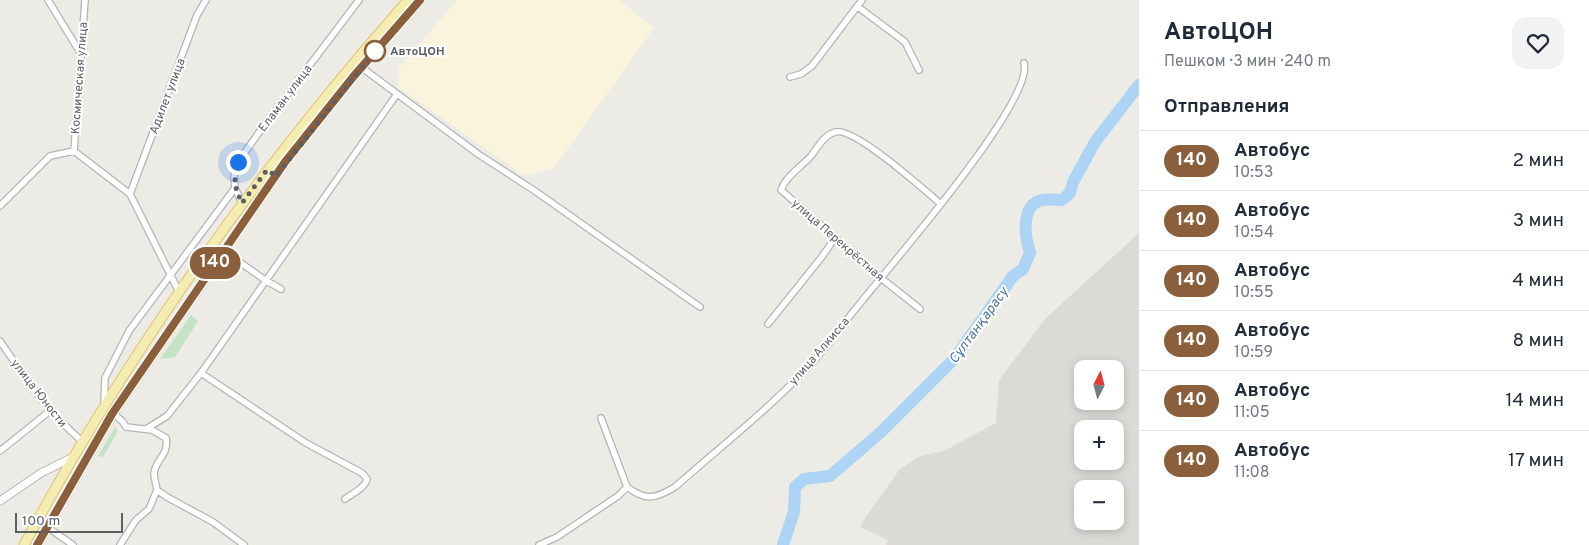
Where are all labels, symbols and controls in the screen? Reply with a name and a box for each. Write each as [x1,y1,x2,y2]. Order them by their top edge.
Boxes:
button: heart [1512,17,1564,69]
text: АвтоЦОН [1164,18,1273,48]
street label: Космическая улица [68,21,92,135]
marker: АвтоЦОН [364,40,386,62]
place label: АвтоЦОН [390,44,445,60]
text: Пешком · 3 мин · 240 m [1164,52,1331,72]
street label: Адилет улица [146,56,190,137]
street label: Еламан улица [255,62,316,135]
text: Отправления [1164,95,1290,119]
text: Автобус [1234,139,1310,163]
text: 140 [1176,149,1207,172]
text: 2 мин [1512,149,1564,173]
your location [226,150,251,175]
text: 10:53 [1234,163,1273,183]
street label: улица Перекрёстная [788,196,887,285]
text: Автобус [1234,199,1310,223]
text: 140 [1176,209,1207,232]
text: 3 мин [1513,209,1564,233]
text: 10:54 [1234,223,1274,243]
line badge: 140 [186,247,244,279]
text: 140 [200,251,230,274]
text: Автобус [1234,259,1310,283]
text: 140 [1176,269,1207,292]
text: 4 мин [1512,269,1564,293]
text: 10:55 [1234,283,1274,303]
water label: Сұлтанқарасу [946,284,1013,367]
street label: улица Алкисса [786,314,854,389]
text: Автобус [1234,319,1310,343]
text: 140 [1176,329,1207,352]
text: 8 мин [1512,329,1564,353]
text: 10:59 [1234,343,1273,363]
street label: улица Юности [6,356,70,431]
north arrow [1074,360,1124,410]
map controls [1074,360,1124,530]
text: Автобус [1234,379,1310,403]
text: 140 [1176,389,1207,412]
text: 14 мин [1506,389,1564,413]
text: 11:05 [1234,403,1270,423]
button: + [1074,420,1124,470]
text: Автобус [1234,439,1310,463]
text: 140 [1176,449,1207,472]
text: 17 мин [1508,449,1564,473]
text: 11:08 [1234,463,1270,483]
button: − [1074,480,1124,530]
scale bar [15,510,122,533]
text: 100 m [22,513,60,530]

